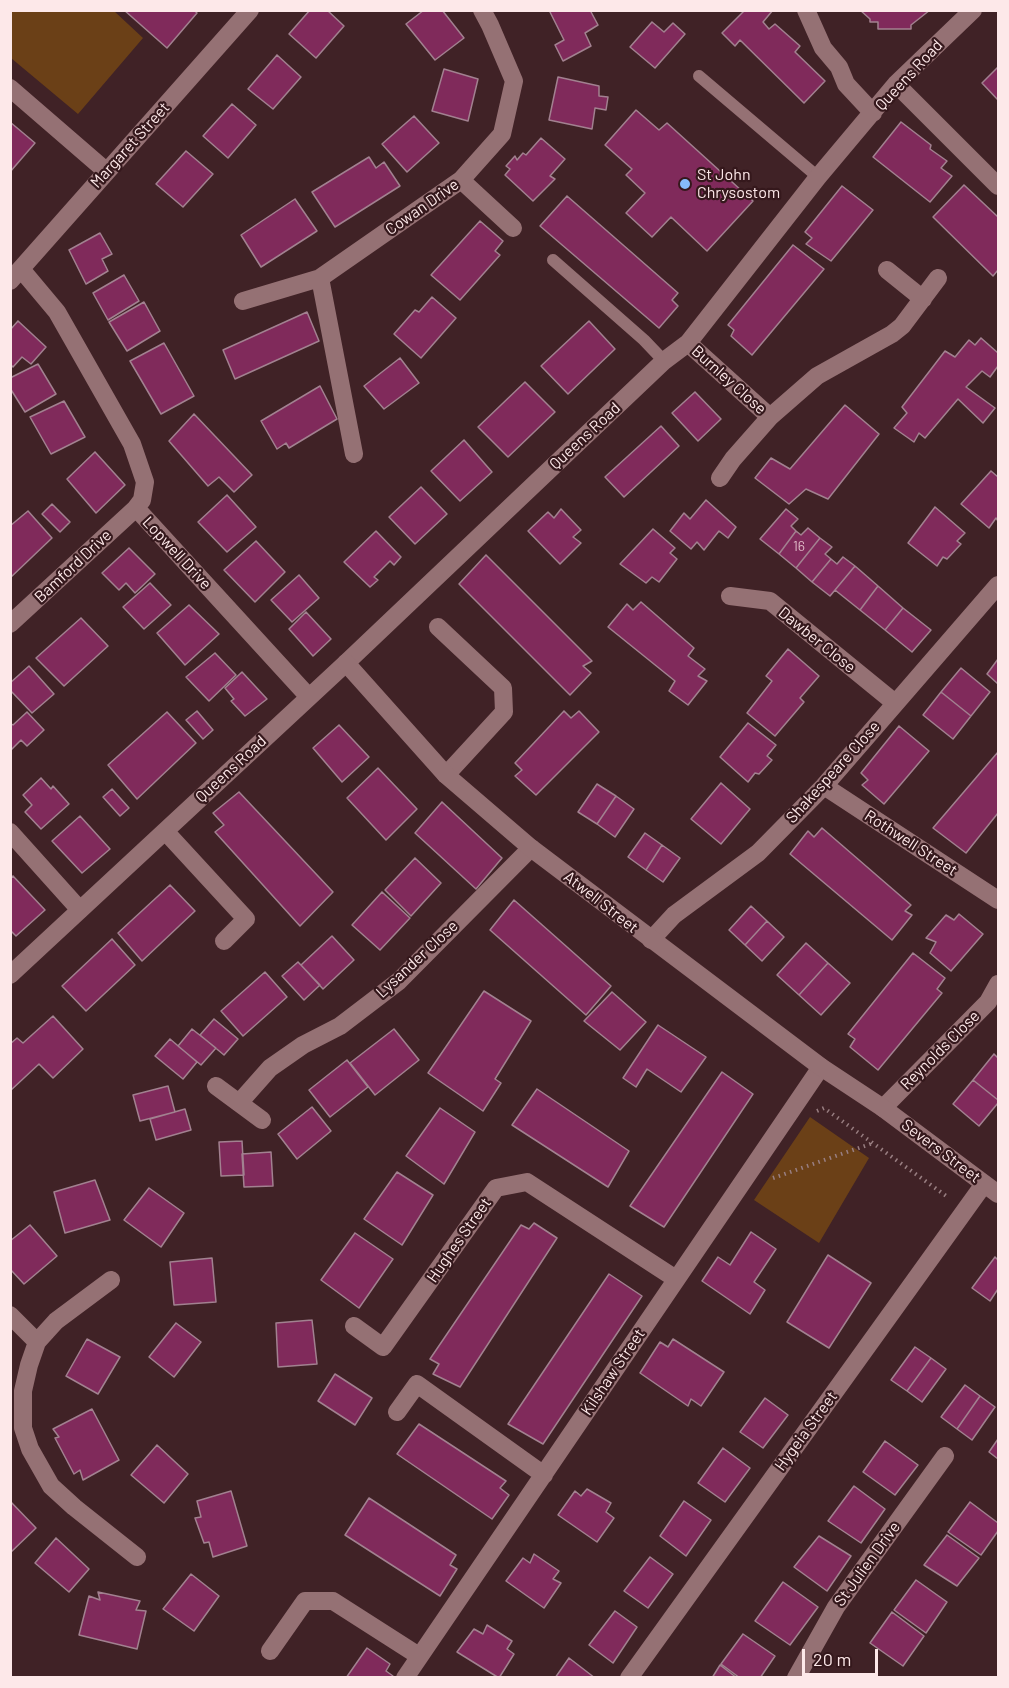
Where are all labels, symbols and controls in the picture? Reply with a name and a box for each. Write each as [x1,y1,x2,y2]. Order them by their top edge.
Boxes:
street label: Queens Road [871,36,947,114]
street label: Margaret Street [86,98,174,192]
place label: St John Chrysostom [697,165,780,203]
street label: Cowan Drive [382,175,462,239]
marker: St John Chrysostom [678,177,692,191]
street label: Burnley Close [688,342,770,418]
street label: Queens Road [546,398,624,474]
street label: Lopwell Drive [138,513,216,593]
street label: Bamford Drive [30,525,116,607]
house number: 16 [793,538,805,554]
street label: Dawber Close [774,603,860,677]
street label: Shakespeare Close [782,717,884,827]
street label: Queens Road [192,731,270,807]
street label: Rothwell Street [861,806,961,880]
street label: Atwell Street [560,867,642,937]
street label: Lysander Close [372,916,462,1002]
street label: Reynolds Close [896,1006,984,1094]
street label: Severs Street [898,1115,984,1187]
street label: Hughes Street [423,1194,495,1286]
street label: Kilshaw Street [577,1325,649,1419]
street label: Hygeia Street [771,1387,841,1475]
street label: St Julien Drive [830,1518,904,1610]
scale bar [805,1637,882,1675]
text: 20 m [813,1648,851,1670]

